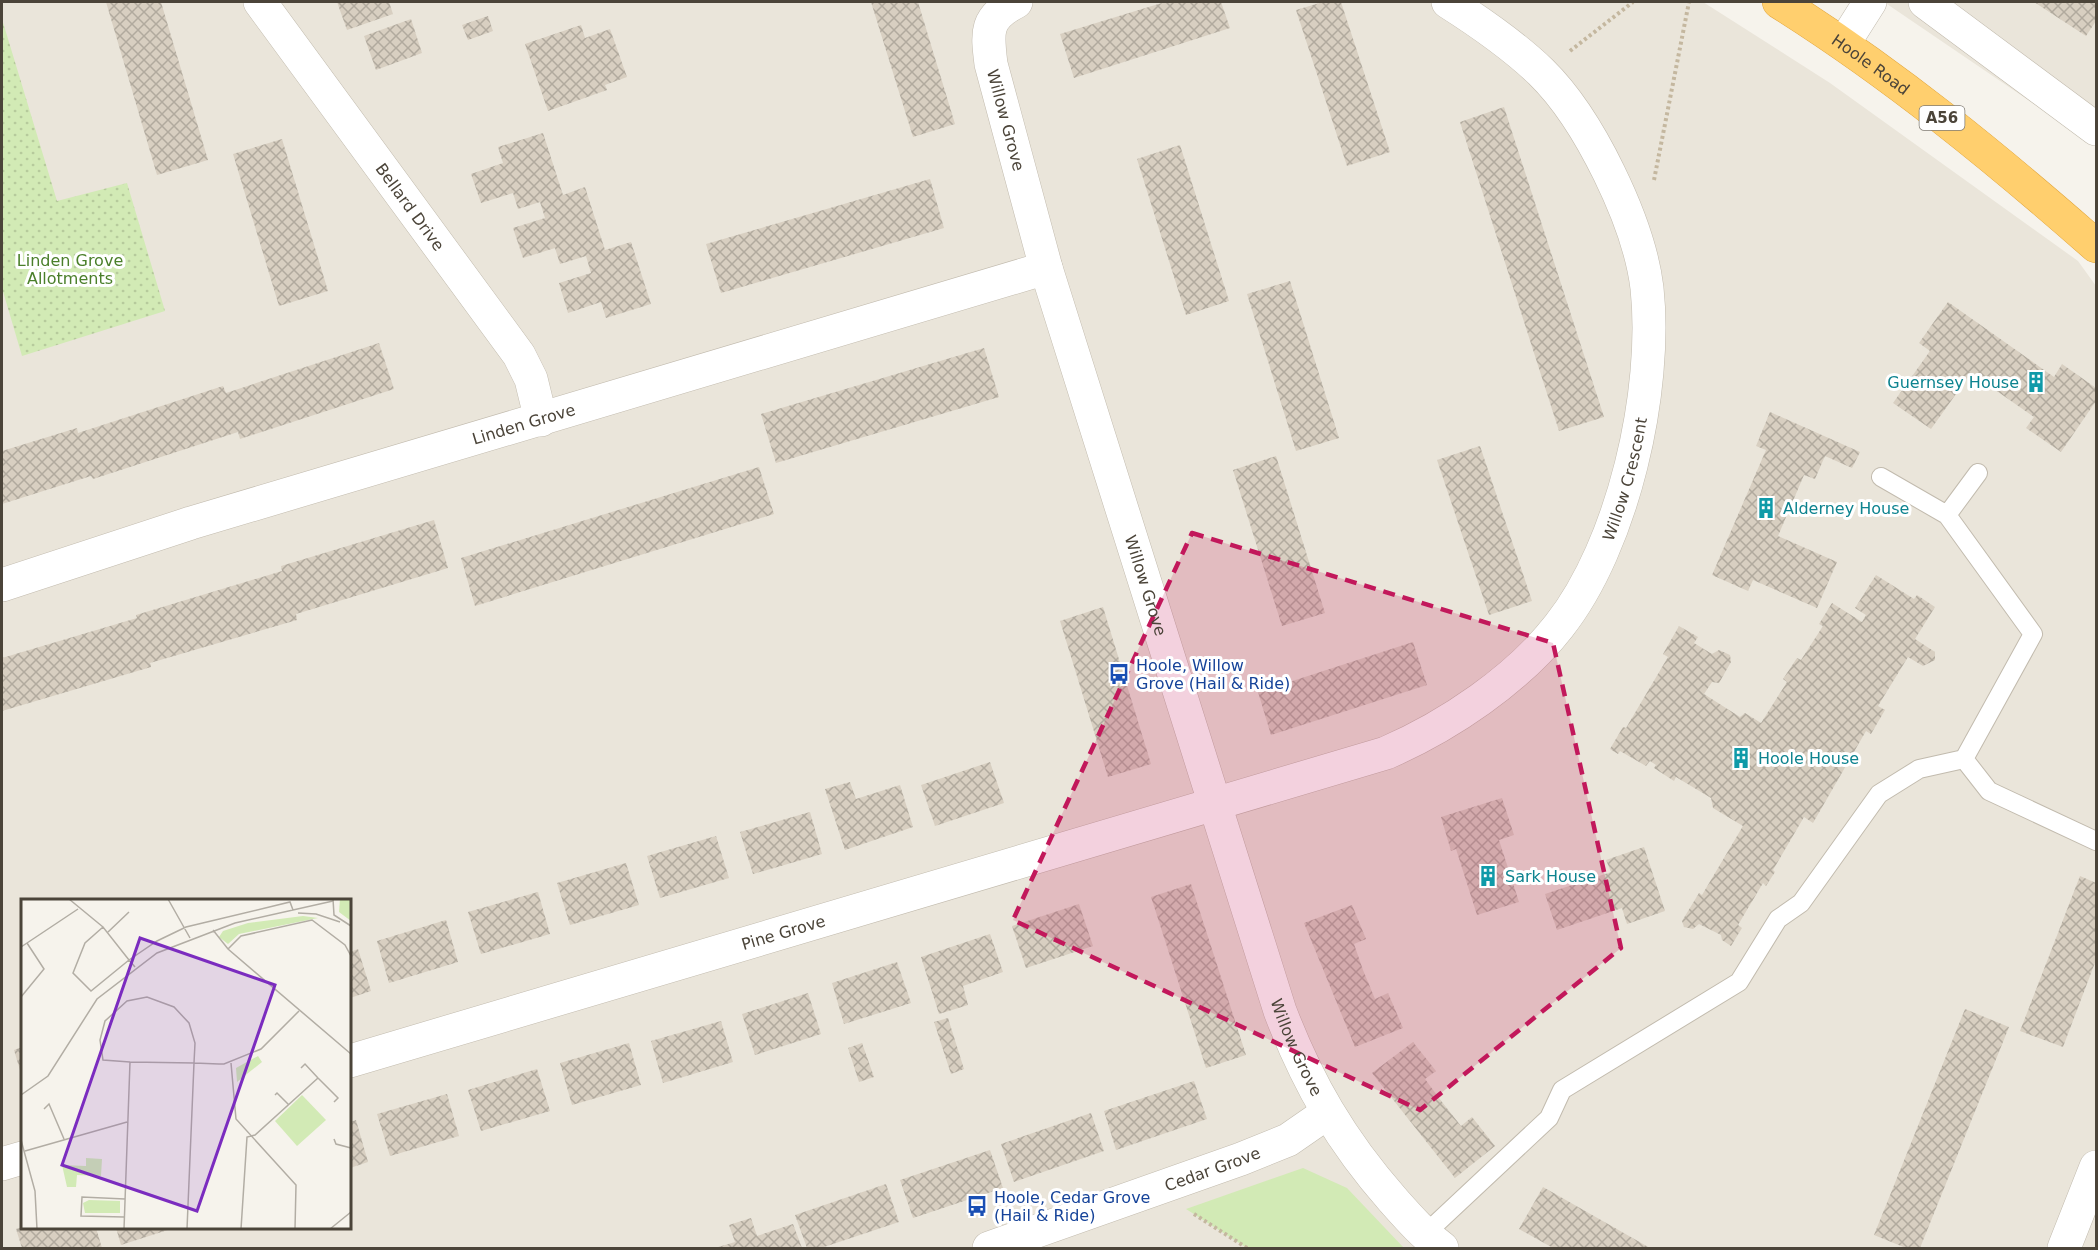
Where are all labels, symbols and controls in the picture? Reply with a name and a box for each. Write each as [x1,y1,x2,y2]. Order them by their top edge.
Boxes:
street label: Hoole Road [1828,30,1913,99]
street label: Willow Grove [983,67,1029,173]
road number: A56 [1920,106,1964,130]
street label: Bellard Drive [372,159,449,254]
park label: Linden Grove Allotments [17,251,123,288]
building icon: Guernsey House [2024,370,2048,394]
place label: Guernsey House [1887,373,2019,392]
street label: Linden Grove [470,399,577,448]
street label: Willow Crescent [1598,416,1650,543]
building icon: Alderney House [1754,496,1778,520]
place label: Alderney House [1783,499,1909,518]
street label: Willow Grove [1121,533,1171,638]
place label: Hoole, Willow Grove (Hail & Ride) [1136,656,1290,693]
bus stop icon: Hoole, Willow Grove (Hail & Ride) [1107,662,1131,686]
building icon: Hoole House [1729,746,1753,770]
place label: Hoole House [1758,749,1859,768]
building icon: Sark House [1476,864,1500,888]
place label: Sark House [1505,867,1596,886]
inset map [21,899,351,1229]
street label: Pine Grove [739,911,827,954]
street label: Willow Grove [1267,996,1327,1099]
street label: Cedar Grove [1162,1143,1263,1195]
place label: Hoole, Cedar Grove (Hail & Ride) [994,1188,1150,1225]
bus stop icon: Hoole, Cedar Grove (Hail & Ride) [965,1194,989,1218]

